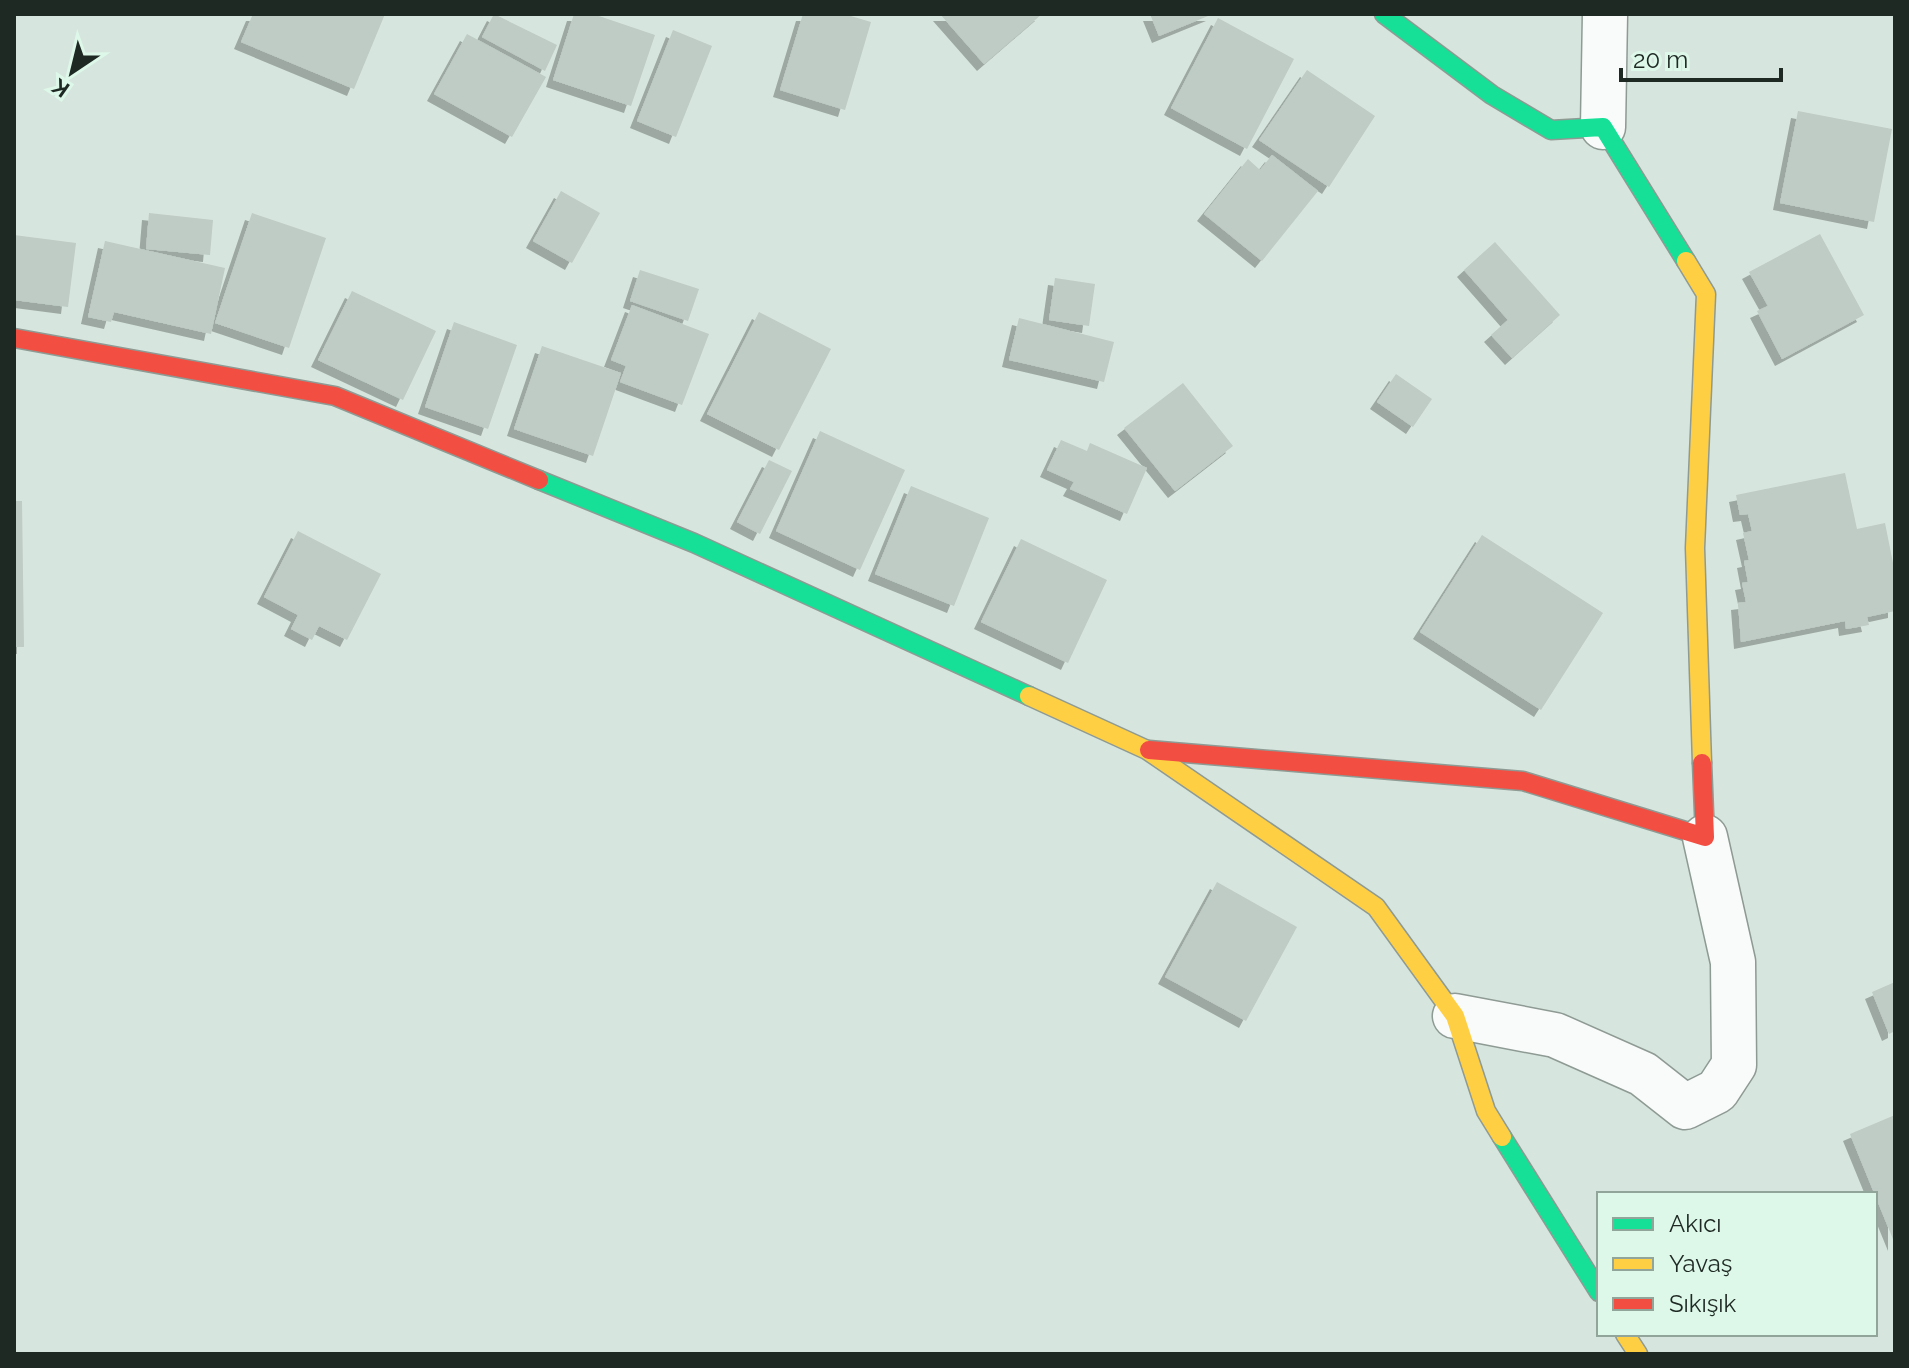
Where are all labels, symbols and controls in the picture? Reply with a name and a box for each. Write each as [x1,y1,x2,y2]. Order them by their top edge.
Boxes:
north arrow [32,32,112,112]
scale bar [1621,32,1781,82]
text: 20 m [1633,45,1688,74]
text: K [47,73,74,103]
legend [1597,1192,1877,1336]
text: Akıcı [1669,1209,1722,1238]
text: Yavaş [1669,1249,1732,1278]
text: Sıkışık [1669,1289,1737,1318]

